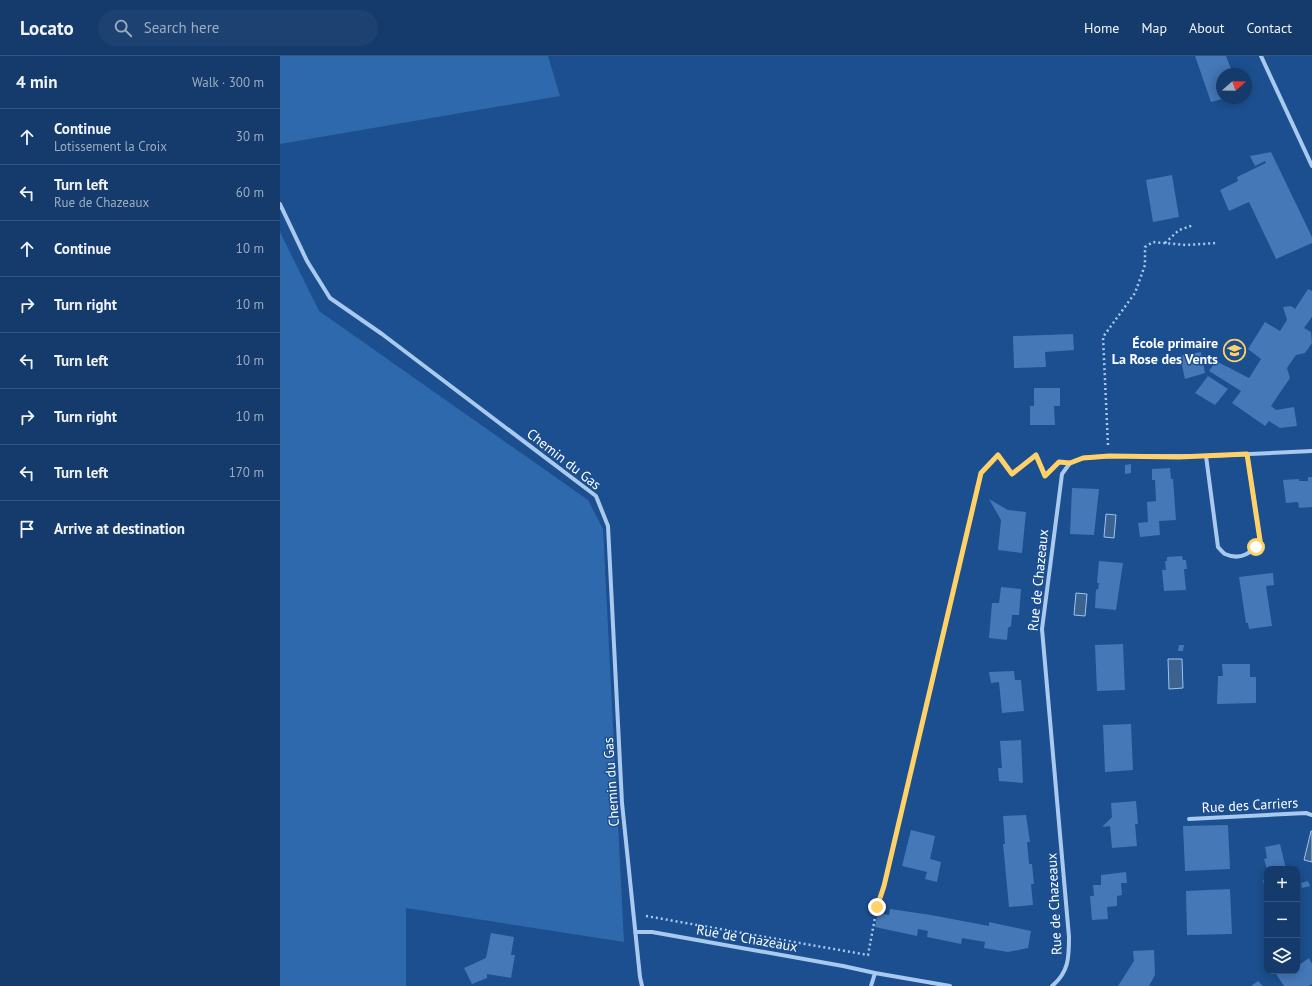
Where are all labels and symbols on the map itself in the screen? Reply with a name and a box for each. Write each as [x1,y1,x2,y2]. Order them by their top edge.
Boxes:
north arrow [1216,68,1252,104]
place label: École primaire La Rose des Vents [1112,334,1218,368]
school or university icon: École primaire La Rose des Vents [1221,338,1247,364]
street label: Chemin du Gas [523,424,605,494]
street label: Rue de Chazeaux [1024,528,1052,632]
route start [1247,538,1265,556]
street label: Chemin du Gas [599,737,623,827]
street label: Rue des Carriers [1201,793,1299,817]
street label: Rue de Chazeaux [1042,852,1066,956]
route end [868,898,886,916]
street label: Rue de Chazeaux [695,920,799,956]

